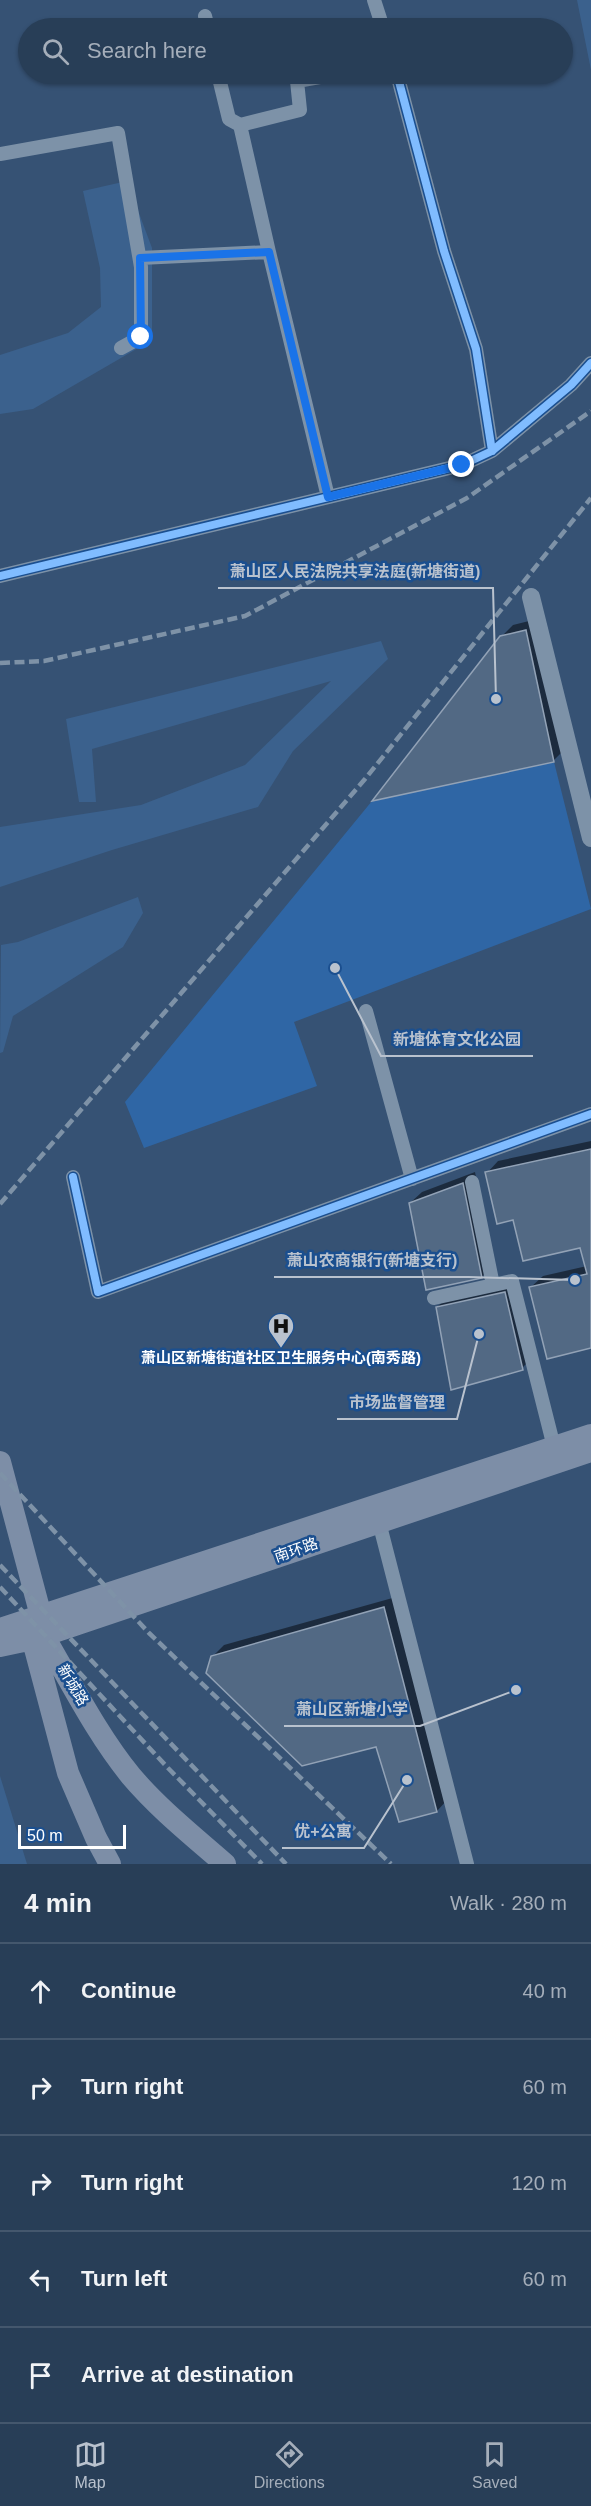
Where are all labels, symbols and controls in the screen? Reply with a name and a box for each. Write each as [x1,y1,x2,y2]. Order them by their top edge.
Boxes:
search box [18,18,573,84]
icon: search [39,35,72,68]
text: Search here [87,38,207,63]
route start [127,323,153,349]
route end [448,451,474,477]
callout: 萧山区人民法院共享法庭(新塘街道) [218,554,493,588]
text: 萧山区人民法院共享法庭(新塘街道) [230,562,480,580]
callout: 新塘体育文化公园 [381,1022,533,1056]
text: 新塘体育文化公园 [393,1030,521,1048]
callout: 萧山农商银行(新塘支行) [274,1243,469,1277]
text: 萧山农商银行(新塘支行) [287,1251,457,1269]
hospital icon: 萧山区新塘街道社区卫生服务中心(南秀路) [266,1311,296,1349]
place label: 萧山区新塘街道社区卫生服务中心(南秀路) [141,1349,421,1366]
callout: 市场监督管理 [337,1385,457,1419]
text: 市场监督管理 [349,1394,445,1411]
street label: 南环路 [272,1534,320,1565]
street label: 新城路 [55,1661,92,1708]
callout: 萧山区新塘小学 [284,1692,420,1726]
text: 萧山区新塘小学 [296,1700,408,1718]
callout: 优+公寓 [282,1814,364,1848]
scale bar [18,1822,126,1850]
text: 优+公寓 [294,1822,352,1840]
text: 50 m [27,1827,63,1844]
text: 4 min [24,1888,92,1918]
text: Walk · 280 m [450,1892,567,1914]
icon: ahead [24,1975,57,2008]
text: Continue [81,1978,176,2003]
text: 40 m [523,1980,567,2002]
icon: right [24,2071,57,2104]
text: Turn right [81,2074,183,2099]
text: 60 m [523,2076,567,2098]
icon: right [24,2167,57,2200]
text: Turn right [81,2170,183,2195]
text: 120 m [511,2172,567,2194]
icon: left [24,2263,57,2296]
text: Turn left [81,2266,167,2291]
text: 60 m [523,2268,567,2290]
icon: arrive [24,2359,57,2392]
text: Arrive at destination [81,2362,294,2387]
tab: Map [74,2438,107,2492]
tab: Directions [254,2438,325,2492]
tab: Saved [472,2438,517,2492]

